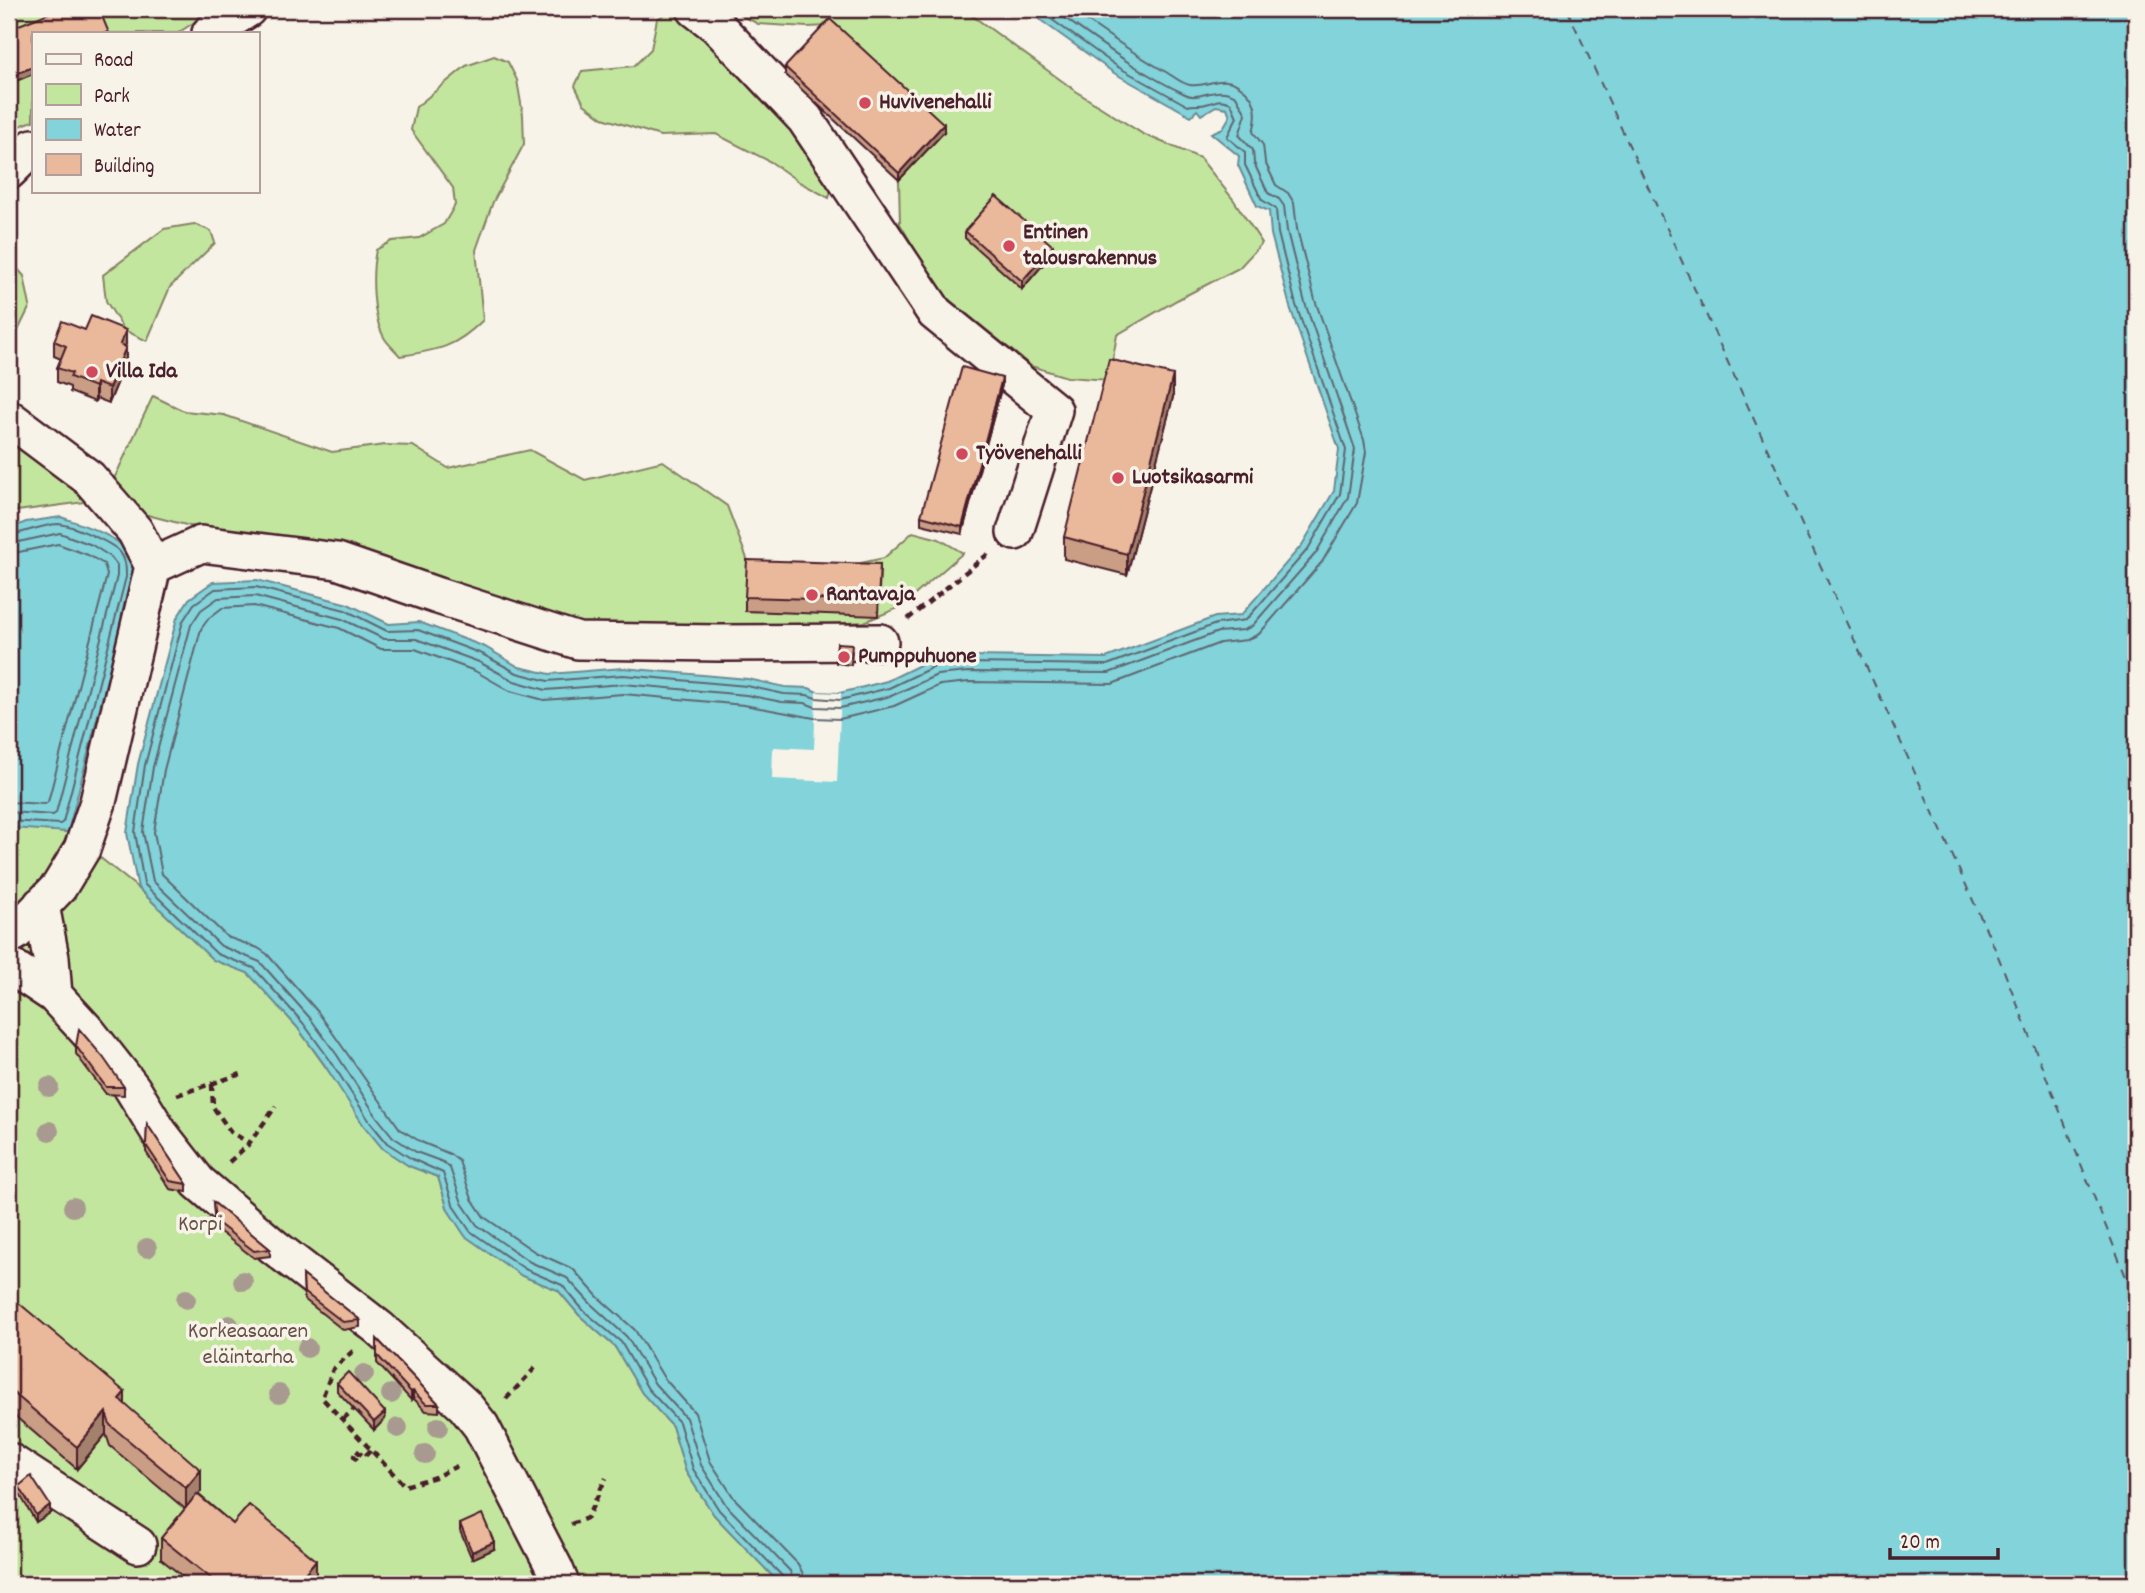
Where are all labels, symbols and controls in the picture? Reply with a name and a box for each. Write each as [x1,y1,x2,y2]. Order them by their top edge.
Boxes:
legend [32,32,259,192]
text: Road [94,47,133,77]
text: Park [94,83,130,113]
place label: Huvivenehalli [879,87,992,120]
marker: Huvivenehalli [857,95,873,111]
text: Water [94,117,141,147]
text: Building [94,153,154,183]
place label: Entinen talousrakennus [1023,217,1158,276]
marker: Entinen talousrakennus [1001,238,1017,254]
place label: Villa Ida [106,356,178,389]
marker: Villa Ida [84,364,100,380]
place label: Työvenehalli [976,438,1082,471]
marker: Työvenehalli [954,446,970,462]
place label: Luotsikasarmi [1132,462,1254,495]
marker: Luotsikasarmi [1110,470,1126,486]
place label: Rantavaja [826,579,916,612]
marker: Rantavaja [804,587,820,603]
place label: Pumppuhuone [858,641,977,674]
marker: Pumppuhuone [836,649,852,665]
park label: Korpi [178,1209,222,1242]
park label: Korkeasaaren eläintarha [188,1316,308,1375]
scale bar [1890,1516,1998,1560]
text: 20 m [1900,1529,1940,1559]

